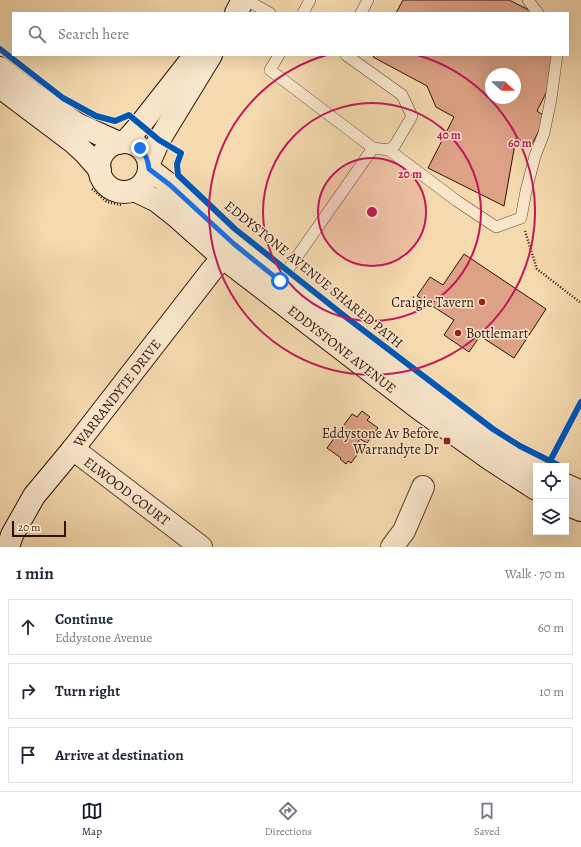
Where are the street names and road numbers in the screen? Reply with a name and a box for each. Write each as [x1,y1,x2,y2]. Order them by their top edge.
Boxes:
street label: EDDYSTONE AVENUE SHARED PATH [221,197,407,351]
street label: EDDYSTONE AVENUE [284,301,400,397]
street label: WARRANDYTE DRIVE [69,335,166,452]
street label: ELWOOD COURT [80,453,174,530]

